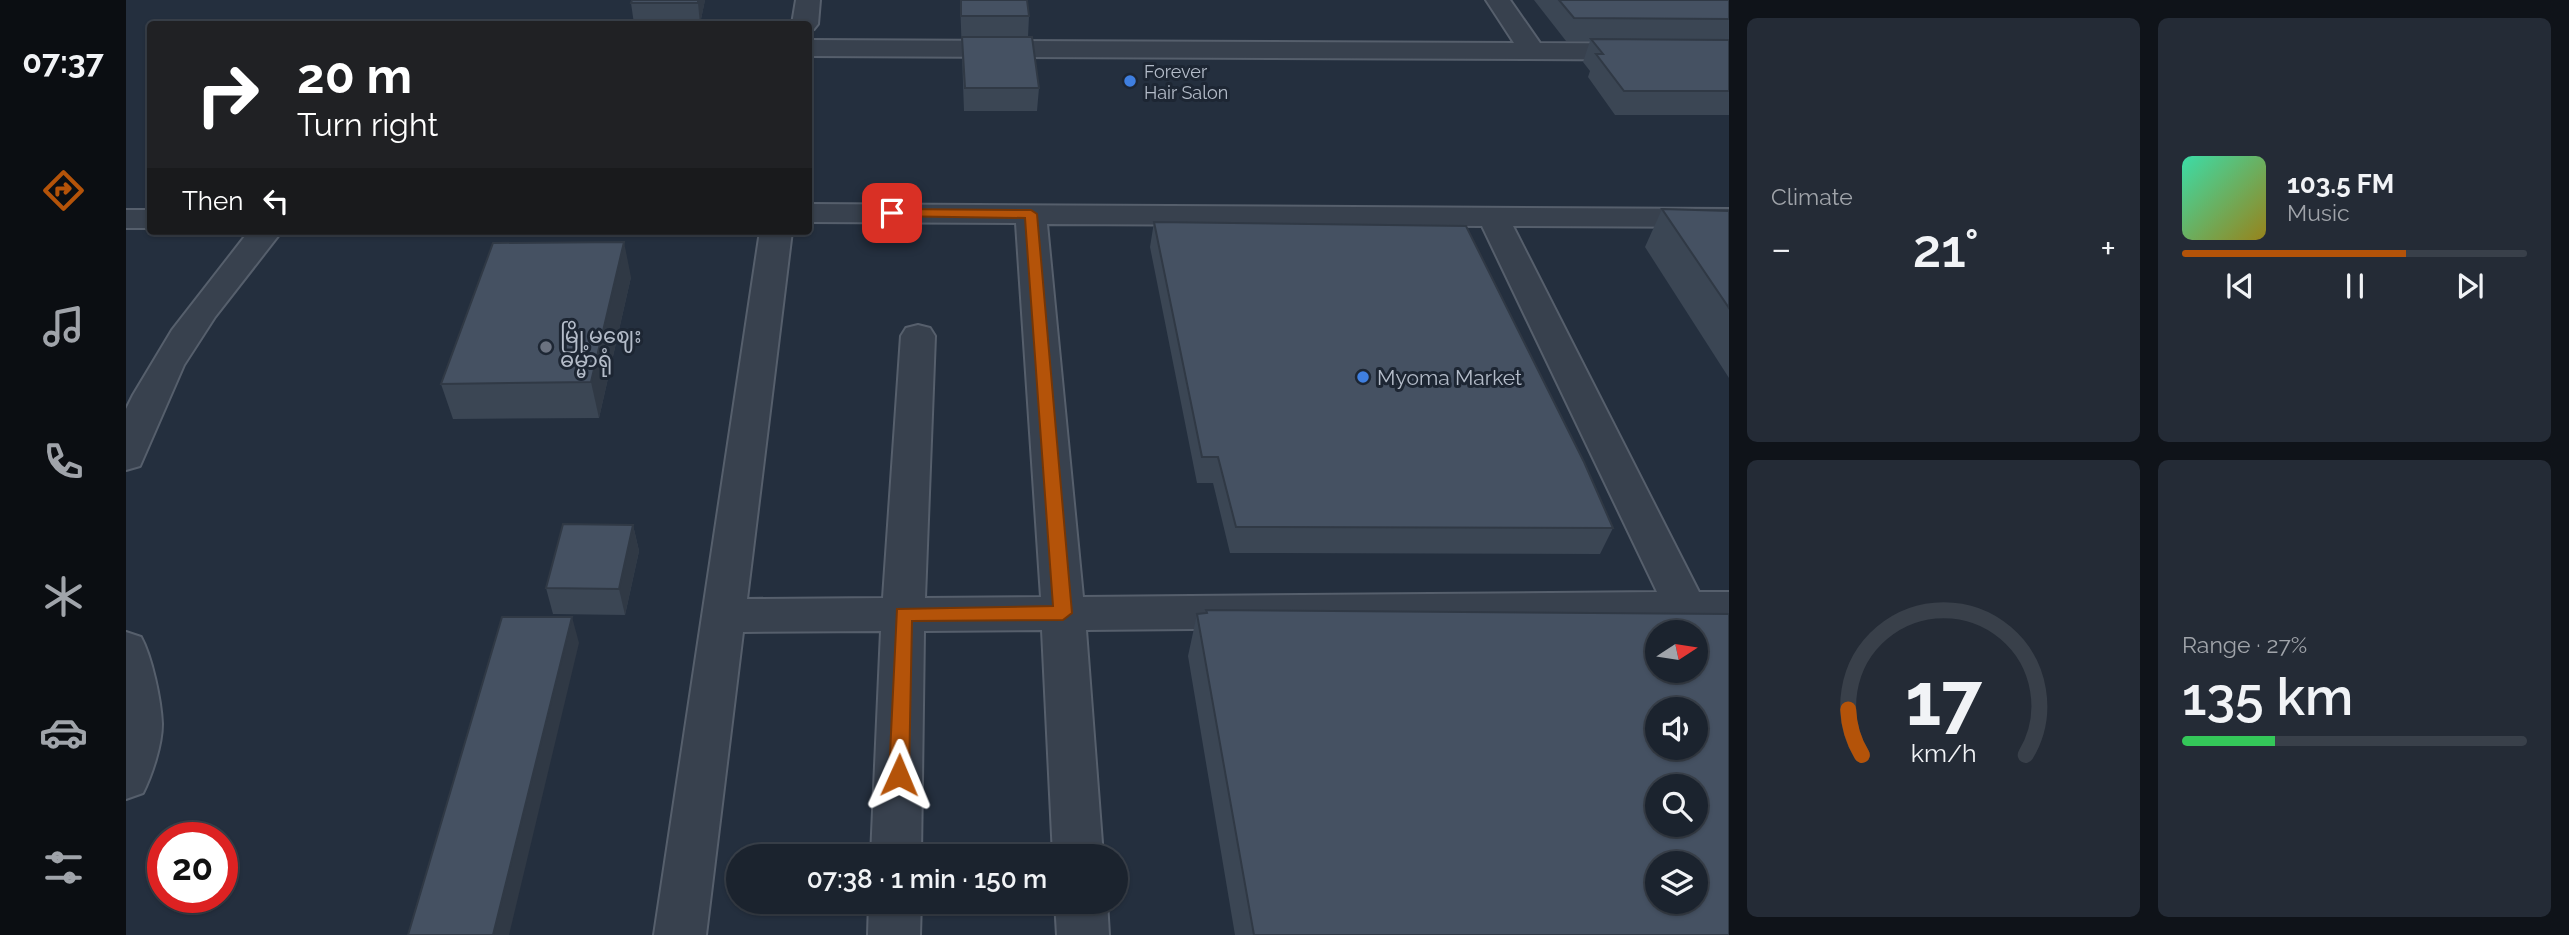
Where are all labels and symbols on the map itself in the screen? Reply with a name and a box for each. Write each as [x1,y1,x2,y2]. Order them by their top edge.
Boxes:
place label: Forever Hair Salon [1144,61,1228,103]
marker: Forever Hair Salon [1122,73,1138,89]
pin [862,183,922,243]
place label: မြို့မဈေး ဓမ္မာရုံ [560,320,642,377]
marker: မြို့မဈေး ဓမ္မာရုံ [538,339,554,355]
place label: Myoma Market [1377,365,1522,390]
marker: Myoma Market [1355,369,1371,385]
north arrow [1645,620,1708,682]
position arrow [862,738,936,812]
speed limit sign: 20 [147,822,238,913]

